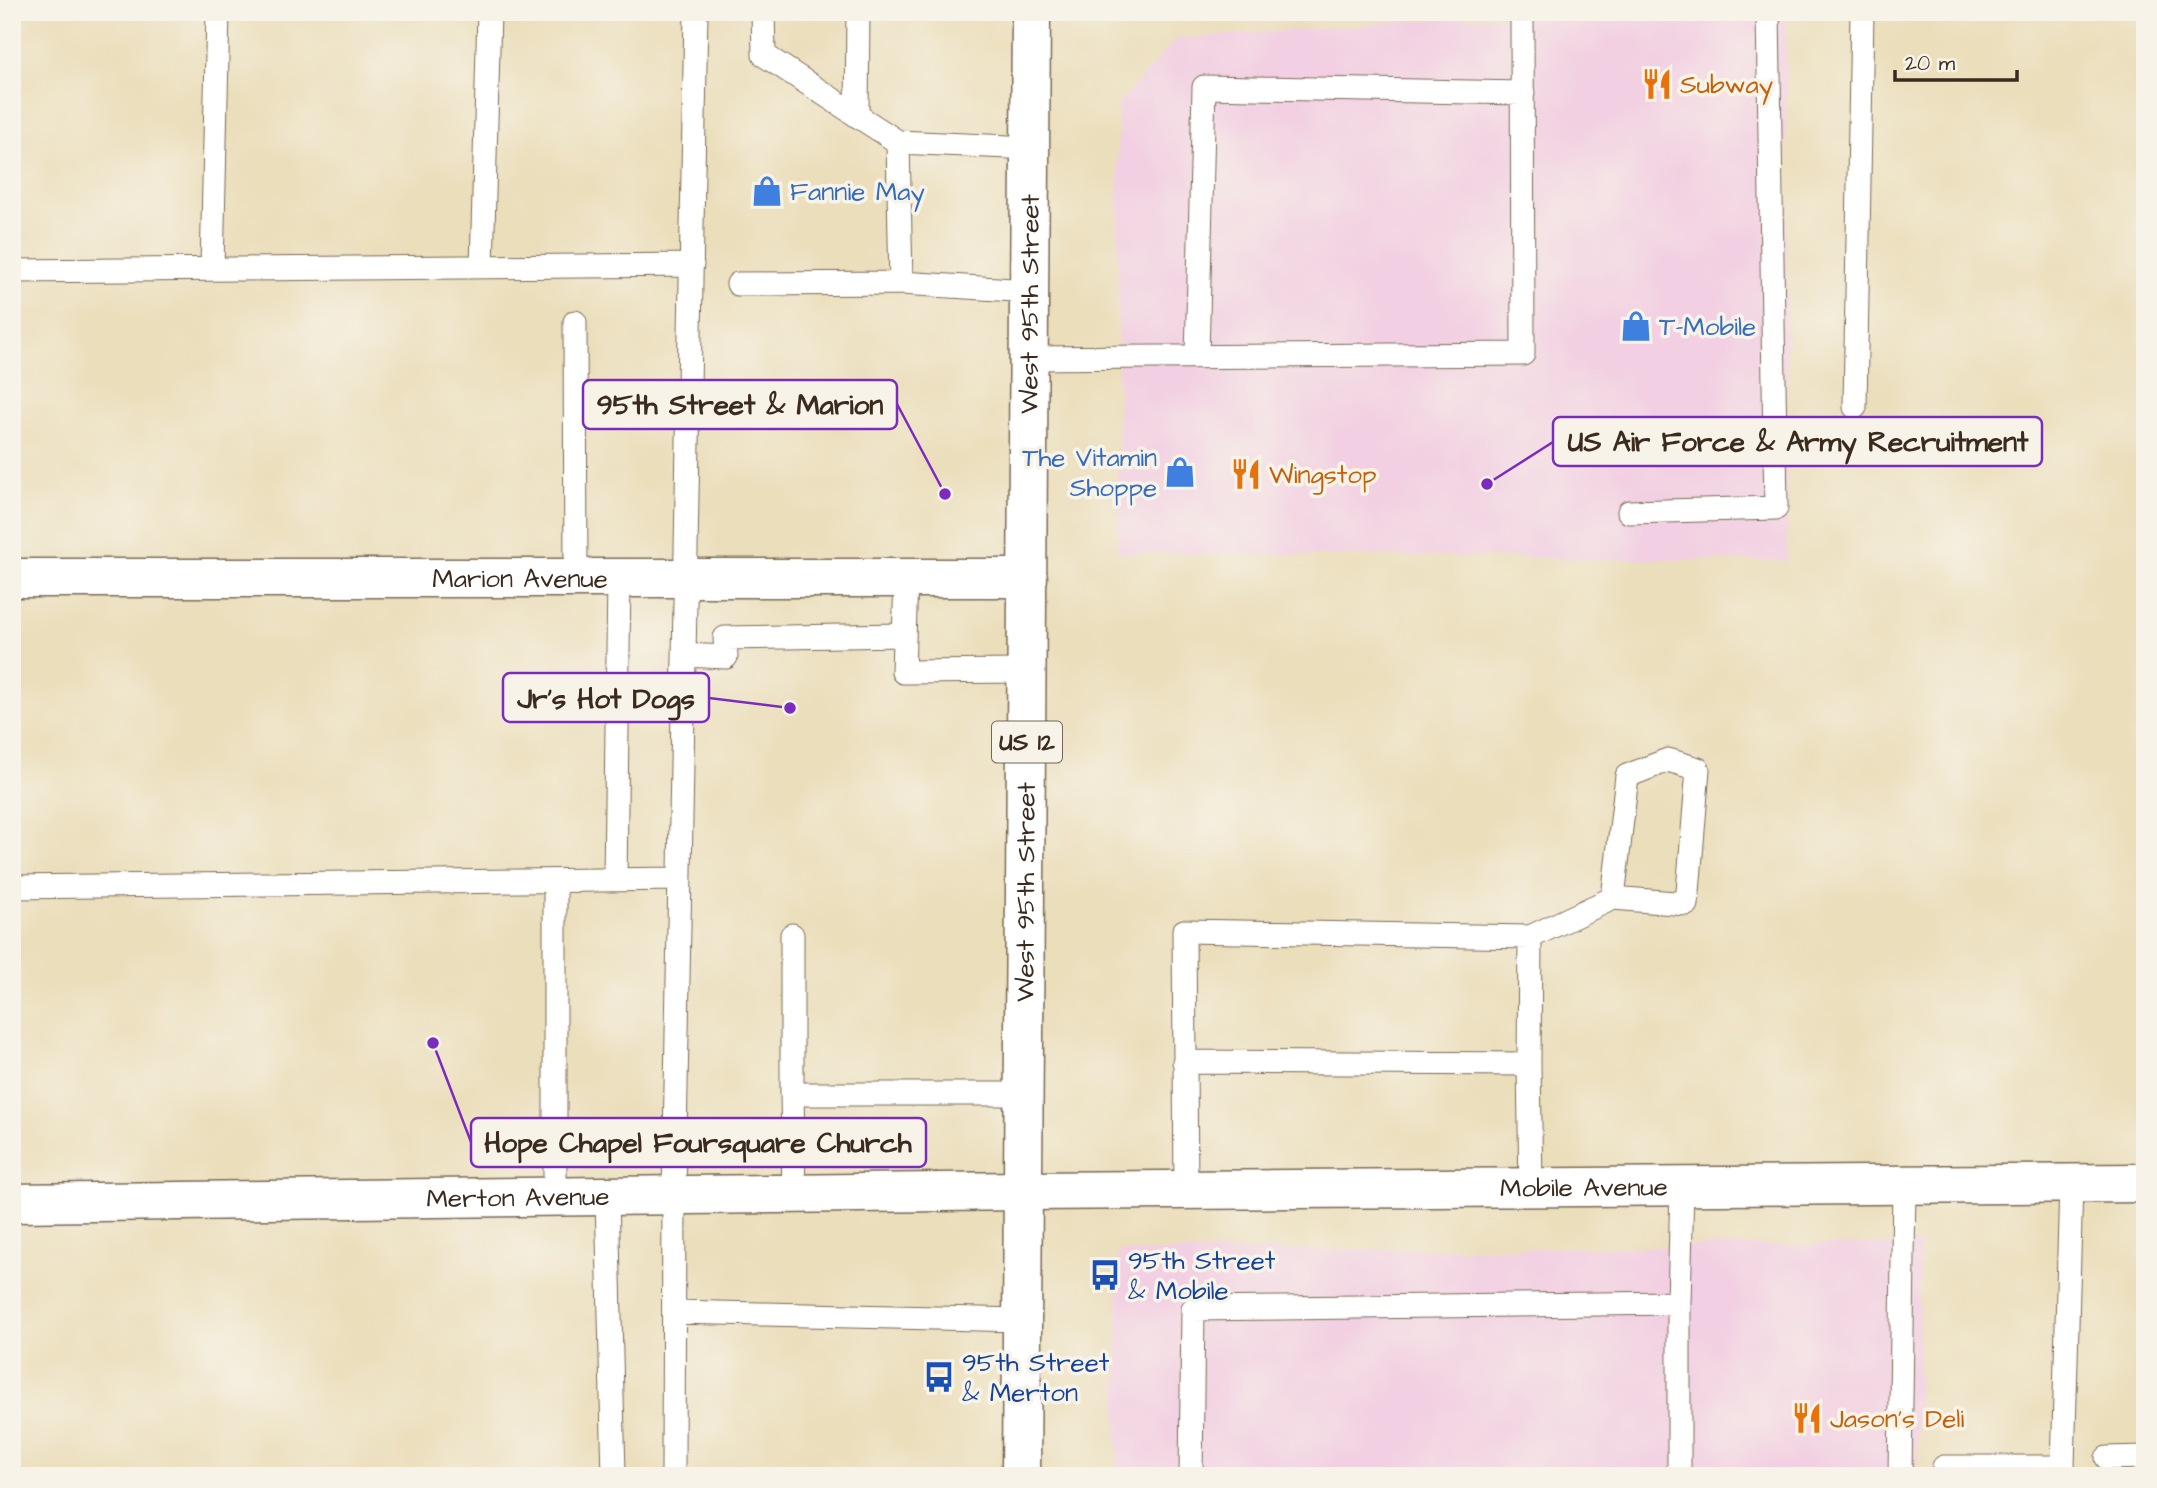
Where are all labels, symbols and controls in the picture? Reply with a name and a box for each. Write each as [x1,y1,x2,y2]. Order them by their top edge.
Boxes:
scale bar [1895,38,2017,82]
text: 20 m [1905,49,1956,78]
restaurant icon: Subway [1640,67,1674,101]
place label: Subway [1680,67,1773,105]
shop icon: Fannie May [750,174,784,208]
place label: Fannie May [790,174,925,212]
street label: West 95th Street [1011,194,1049,414]
shop icon: T-Mobile [1619,309,1653,343]
place label: T-Mobile [1659,309,1756,345]
callout: 95th Street & Marion [583,380,897,429]
text: 95th Street & Marion [597,386,883,425]
callout: US Air Force & Army Recruitment [1553,417,2042,466]
text: US Air Force & Army Recruitment [1568,423,2029,465]
place label: The Vitamin Shoppe [1022,440,1157,506]
shop icon: The Vitamin Shoppe [1163,455,1197,489]
restaurant icon: Wingstop [1229,457,1263,491]
place label: Wingstop [1269,457,1376,495]
street label: Marion Avenue [432,561,608,597]
callout: Jr's Hot Dogs [503,673,709,722]
text: Jr's Hot Dogs [516,680,695,721]
road number: US 12 [992,722,1062,762]
street label: West 95th Street [1007,781,1045,1002]
callout: Hope Chapel Foursquare Church [471,1118,926,1167]
text: Hope Chapel Foursquare Church [484,1124,913,1164]
street label: Mobile Avenue [1500,1169,1668,1207]
street label: Merton Avenue [426,1179,610,1217]
place label: 95th Street & Mobile [1128,1243,1276,1309]
bus stop icon: 95th Street & Mobile [1088,1258,1122,1292]
place label: 95th Street & Merton [962,1345,1110,1411]
bus stop icon: 95th Street & Merton [922,1360,956,1394]
restaurant icon: Jason's Deli [1790,1401,1824,1435]
place label: Jason's Deli [1830,1401,1964,1437]

